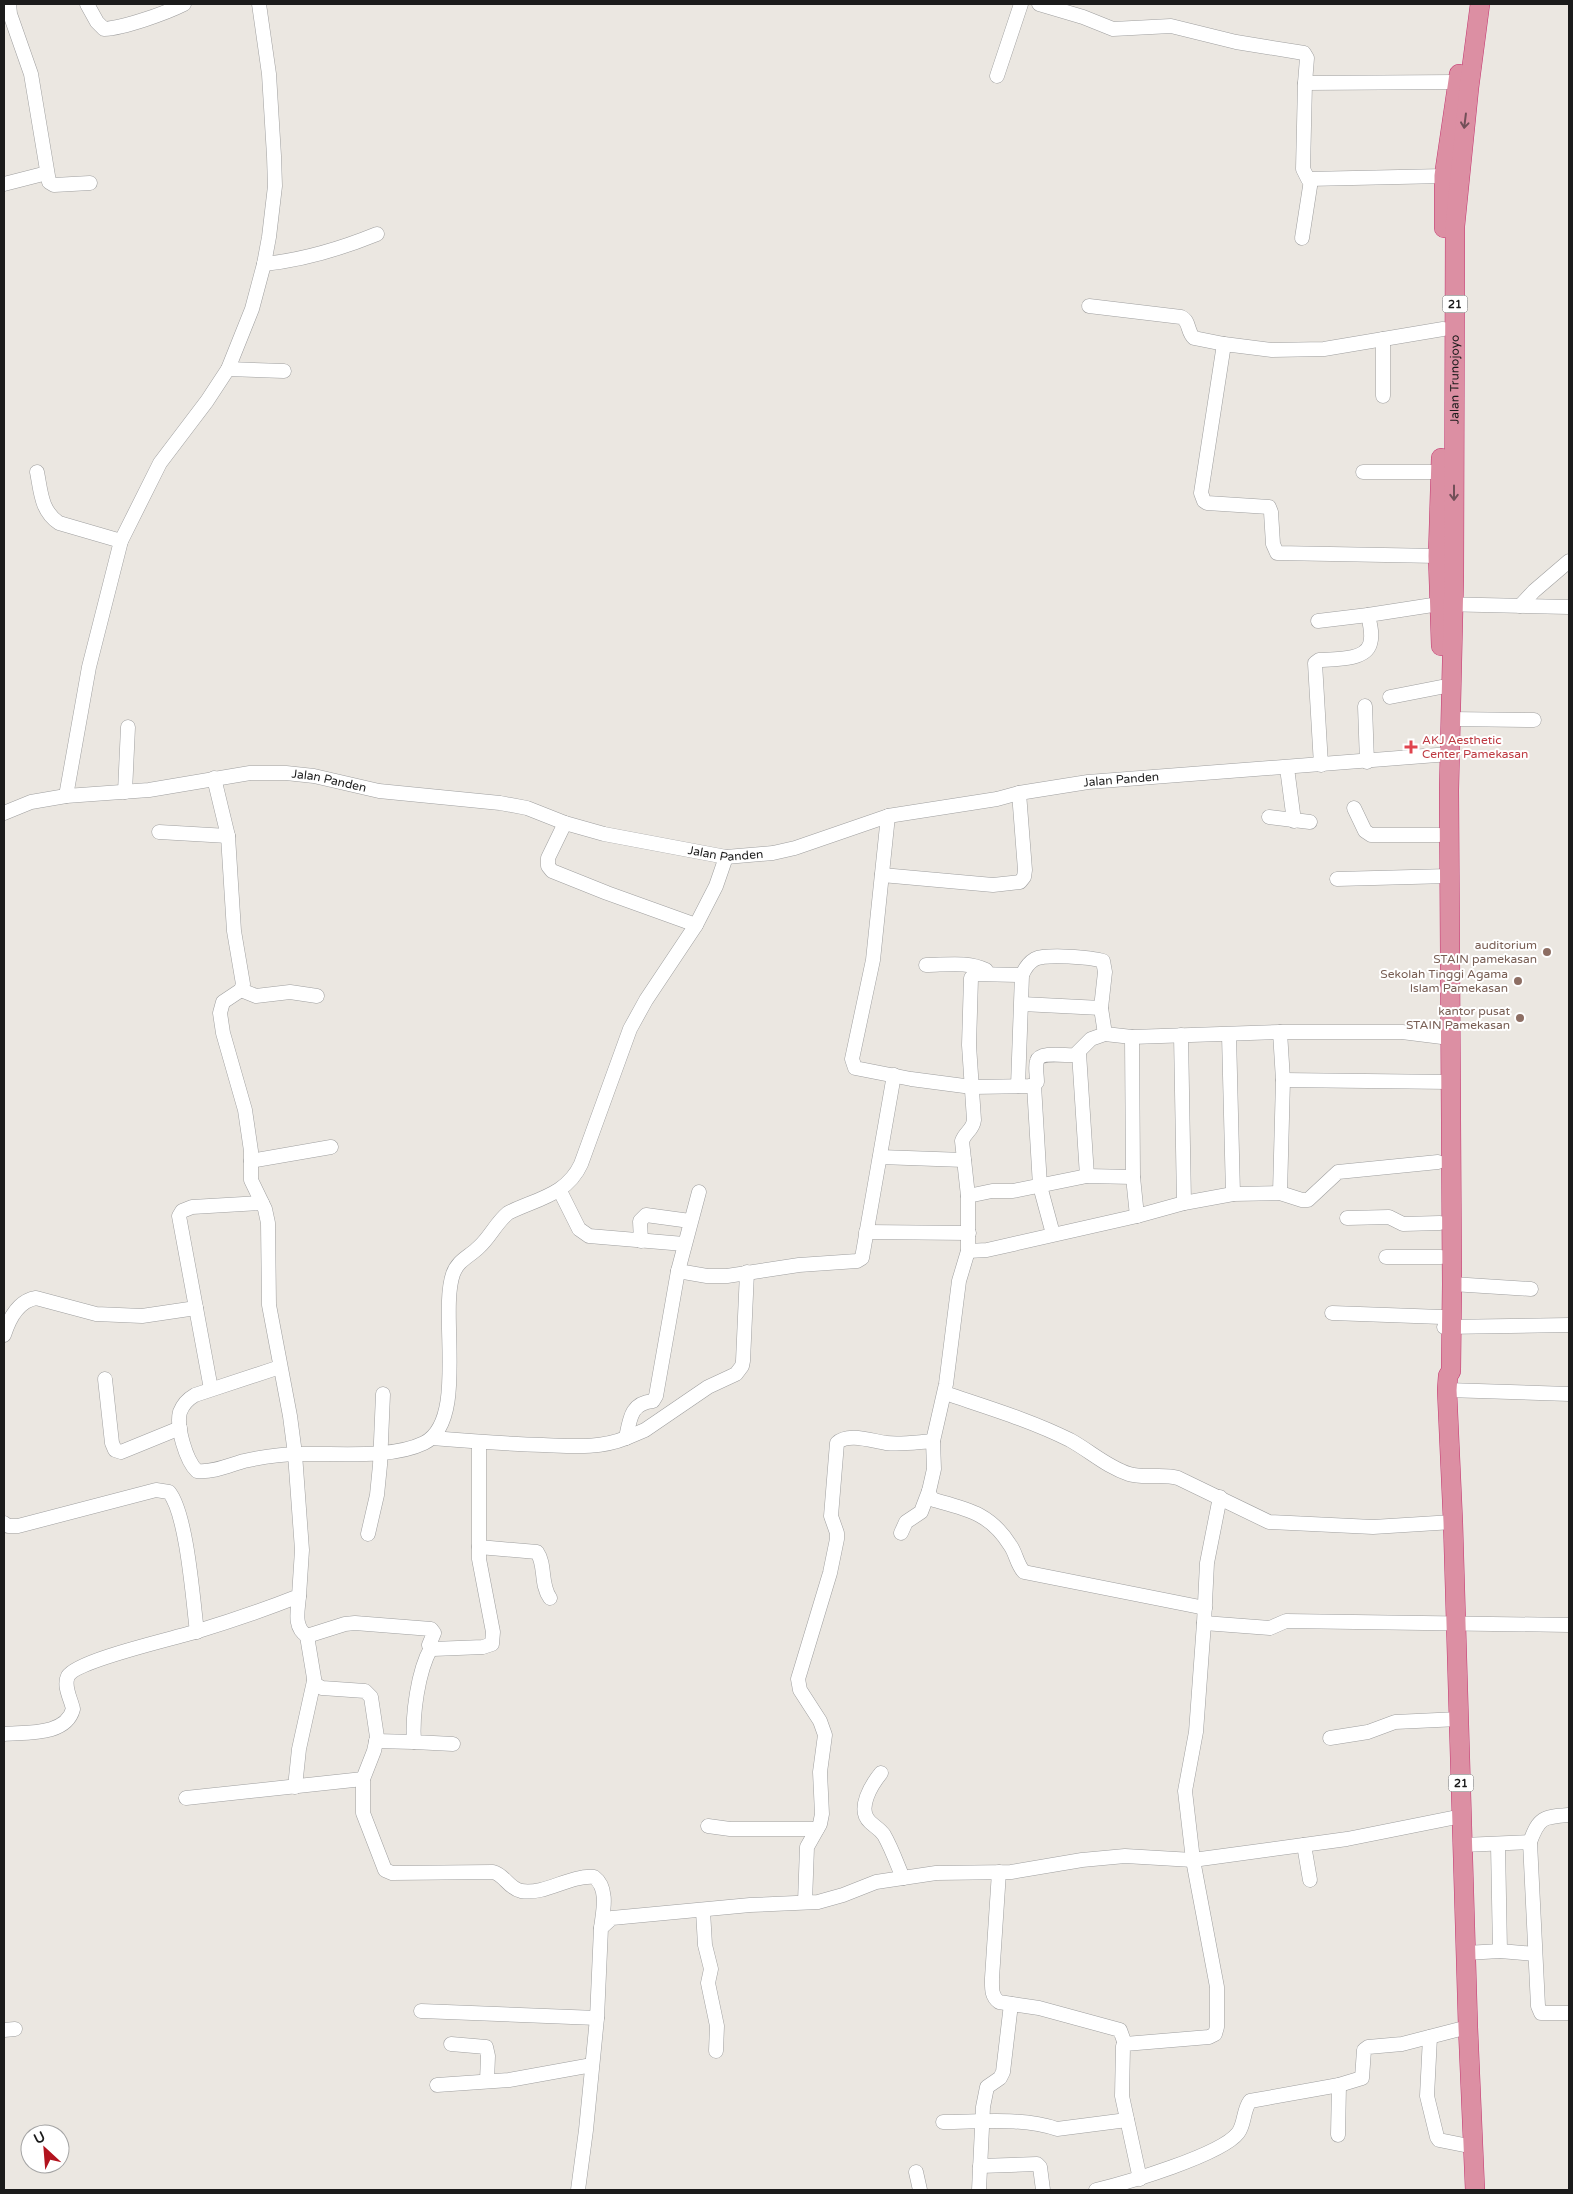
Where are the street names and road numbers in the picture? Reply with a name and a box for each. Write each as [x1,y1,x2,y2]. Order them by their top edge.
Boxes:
road number: 21 [1442,296,1468,312]
street label: Jalan Trunojoyo [1447,335,1462,424]
street label: Jalan Panden [291,767,368,795]
street label: Jalan Panden [1082,770,1160,790]
street label: Jalan Panden [687,843,764,864]
road number: 21 [1448,1775,1474,1792]

